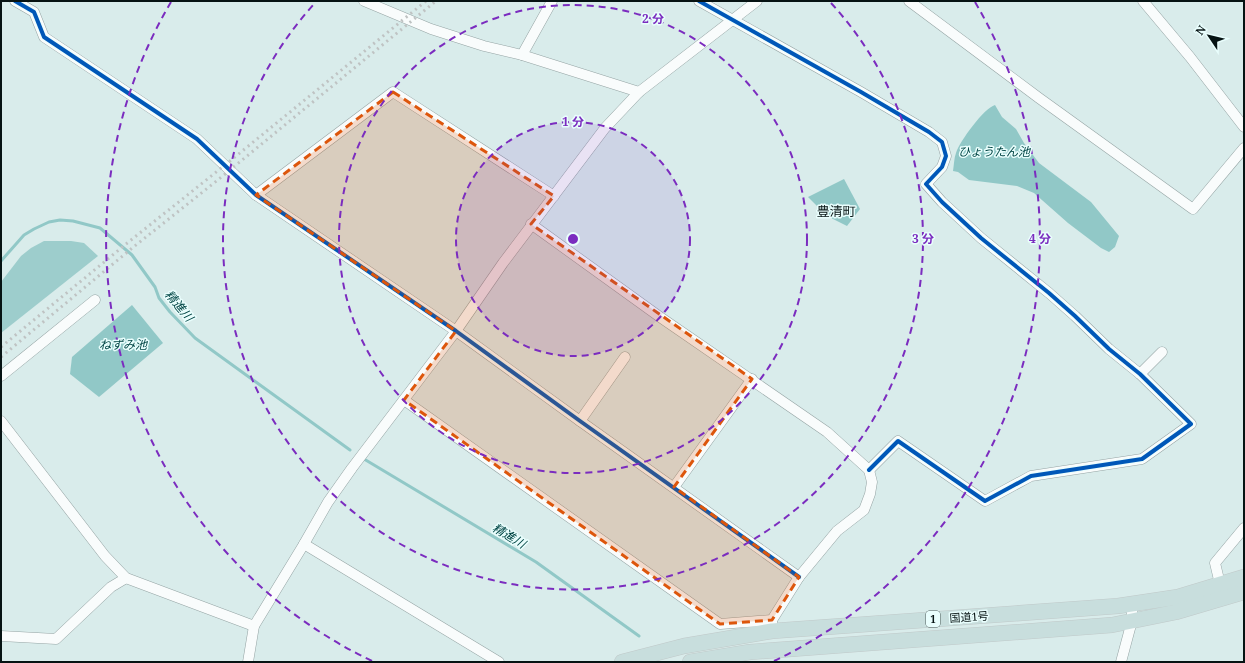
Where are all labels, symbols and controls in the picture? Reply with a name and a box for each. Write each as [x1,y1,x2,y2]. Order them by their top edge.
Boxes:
text: 2 分 [642,10,664,27]
north arrow [1189,16,1229,56]
text: N [1192,22,1209,38]
text: 1 分 [562,113,584,130]
water label: ひょうたん池 [958,143,1031,160]
district label: 豊清町 [816,202,856,220]
text: 3 分 [912,230,934,247]
text: 4 分 [1029,230,1051,247]
centre of rings [566,232,580,246]
water label: 精進川 [161,286,199,326]
water label: ねずみ池 [99,336,148,353]
water label: 精進川 [489,519,531,553]
street label: 国道1号 [949,608,989,625]
road number: 1 [926,611,940,627]

